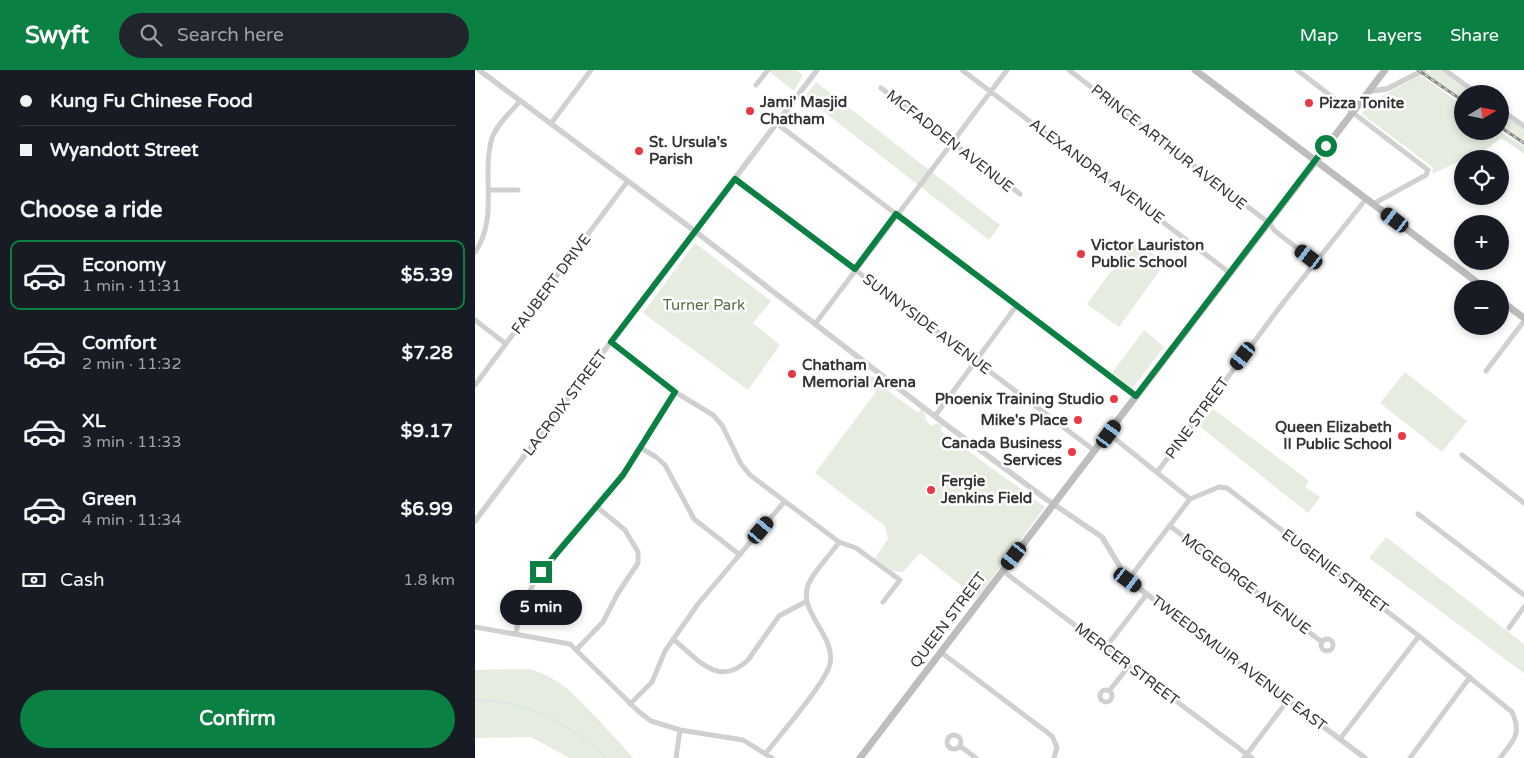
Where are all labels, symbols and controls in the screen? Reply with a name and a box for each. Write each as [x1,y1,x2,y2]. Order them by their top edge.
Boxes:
search box [119,13,469,58]
text: Swyft [25,21,89,50]
icon: search [137,21,165,49]
text: Search here [177,24,284,46]
text: Map [1300,24,1339,46]
text: Layers [1367,24,1422,46]
text: Share [1450,24,1499,46]
street label: PRINCE ARTHUR AVENUE [1088,81,1250,213]
north arrow [1454,85,1509,140]
map controls [1454,85,1509,335]
street label: MCFADDEN AVENUE [883,86,1017,196]
text: Kung Fu Chinese Food [50,90,253,112]
place label: Jami' Masjid Chatham [759,93,847,128]
place label: Pizza Tonite [1319,94,1405,112]
marker: Pizza Tonite [1303,97,1315,109]
marker: Jami' Masjid Chatham [744,105,756,117]
street label: ALEXANDRA AVENUE [1026,115,1168,227]
place label: St. Ursula's Parish [649,133,727,168]
route start [1315,135,1337,157]
text: Wyandott Street [50,139,199,161]
marker: St. Ursula's Parish [633,145,645,157]
button: locate [1454,150,1509,205]
text: Choose a ride [20,197,163,223]
car [1378,205,1411,235]
button: + [1454,215,1509,270]
street label: FAUBERT DRIVE [508,230,594,338]
place label: Victor Lauriston Public School [1091,236,1204,271]
car [1292,242,1325,272]
marker: Victor Lauriston Public School [1075,248,1087,260]
icon: car [22,253,67,298]
text: Economy [82,254,166,276]
text: $5.39 [401,264,453,286]
street label: SUNNYSIDE AVENUE [859,270,995,378]
text: 1 min · 11:31 [82,276,181,296]
button: − [1454,280,1509,335]
park label: Turner Park [663,296,745,314]
icon: car [22,331,67,376]
text: Comfort [82,332,156,354]
car [1227,340,1258,372]
text: $7.28 [402,342,453,364]
street label: LACROIX STREET [519,347,611,459]
text: 2 min · 11:32 [82,354,181,374]
place label: Chatham Memorial Arena [802,356,916,391]
marker: Chatham Memorial Arena [786,368,798,380]
street label: PINE STREET [1161,374,1233,462]
place label: Phoenix Training Studio [935,390,1104,409]
marker: Phoenix Training Studio [1108,393,1120,405]
icon: car [22,409,67,454]
text: XL [82,410,106,432]
place label: Mike's Place [980,411,1069,429]
marker: Mike's Place [1072,414,1084,426]
car [1094,417,1123,451]
place label: Queen Elizabeth II Public School [1275,418,1392,453]
text: $9.17 [401,420,453,442]
marker: Queen Elizabeth II Public School [1396,430,1408,442]
text: 3 min · 11:33 [82,432,181,452]
place label: Canada Business Services [941,434,1062,469]
marker: Canada Business Services [1066,446,1078,458]
place label: Fergie Jenkins Field [940,472,1032,507]
marker: Fergie Jenkins Field [925,484,937,496]
icon: car [22,487,67,532]
text: Green [82,488,136,510]
text: $6.99 [401,498,453,520]
text: 4 min · 11:34 [82,510,181,530]
car [745,514,776,546]
street label: EUGENIE STREET [1278,525,1392,617]
street label: MCGEORGE AVENUE [1178,530,1314,638]
car [998,540,1029,572]
route end [530,561,552,583]
car [1111,565,1144,595]
icon: cash [20,566,48,594]
street label: QUEEN STREET [906,568,990,672]
text: Cash [60,569,105,591]
text: 1.8 km [403,570,455,590]
callout: 5 min [500,590,582,624]
street label: TWEEDSMUIR AVENUE EAST [1148,591,1330,735]
text: 5 min [520,597,562,617]
street label: MERCER STREET [1071,619,1183,709]
button: Confirm [20,690,455,748]

